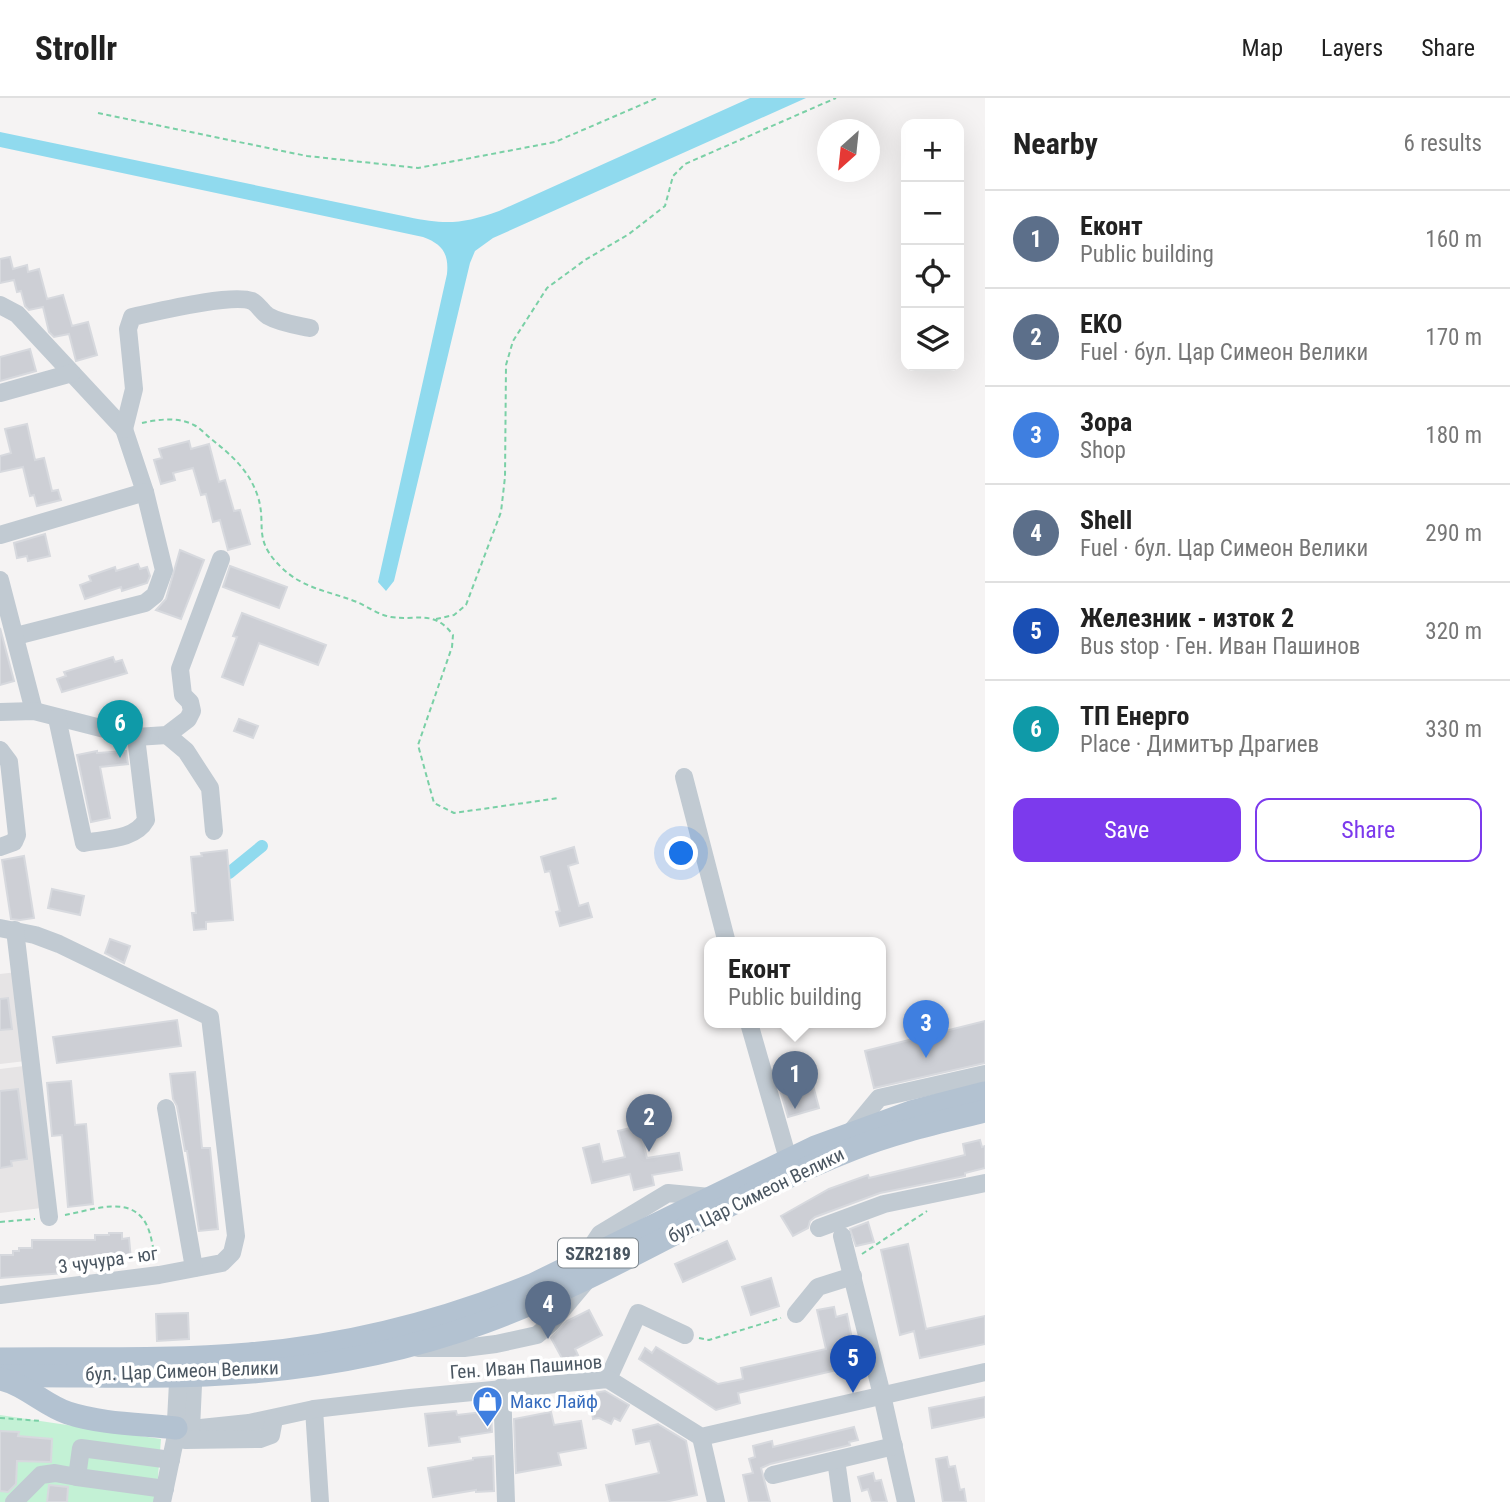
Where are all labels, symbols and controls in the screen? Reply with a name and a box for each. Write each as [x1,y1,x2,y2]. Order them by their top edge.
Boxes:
text: Strollr [35,29,117,68]
text: Map [1242,34,1283,62]
text: Layers [1321,34,1383,62]
text: Share [1421,34,1475,62]
north arrow [817,119,880,182]
map controls [901,119,964,371]
button: + [901,119,964,182]
text: Nearby [1013,126,1098,161]
text: 6 results [1404,130,1482,157]
button: − [901,182,964,245]
text: Еконт [1080,211,1143,241]
text: 1 [1030,226,1042,253]
text: 160 m [1425,226,1482,253]
text: Public building [1080,241,1214,268]
button: locate [901,245,964,308]
button: layers [901,308,964,371]
text: EKO [1080,309,1122,339]
text: 2 [1030,324,1042,351]
text: 170 m [1425,324,1482,351]
text: Fuel · бул. Цар Симеон Велики [1080,339,1368,366]
text: Зора [1080,407,1132,437]
text: 3 [1030,422,1042,449]
text: 180 m [1425,422,1482,449]
text: Shop [1080,437,1126,464]
text: Shell [1080,505,1132,535]
text: 4 [1030,520,1042,547]
text: 290 m [1425,520,1482,547]
text: Fuel · бул. Цар Симеон Велики [1080,535,1368,562]
text: Железник - изток 2 [1080,603,1294,633]
text: 5 [1030,618,1042,645]
text: 320 m [1425,618,1482,645]
text: Bus stop · Ген. Иван Пашинов [1080,633,1360,660]
pin: 6 [97,700,143,758]
text: ТП Енерго [1080,701,1189,731]
text: 6 [1030,716,1042,743]
text: 330 m [1425,716,1482,743]
text: Place · Димитър Драгиев [1080,731,1319,758]
button: Save [1013,798,1241,862]
button: Share [1255,798,1482,862]
your location [664,836,698,870]
popup [704,937,886,1028]
text: Еконт [728,954,791,984]
text: Public building [728,984,862,1011]
pin: 3 [903,1000,949,1058]
pin: 1 [772,1051,818,1109]
pin: 2 [626,1094,672,1152]
street label: бул. Цар Симеон Велики [664,1142,848,1248]
road number: SZR2189 [558,1238,638,1268]
street label: 3 чучура - юг [57,1242,159,1278]
pin: 4 [525,1281,571,1339]
pin: 5 [830,1335,876,1393]
street label: Ген. Иван Пашинов [449,1350,603,1384]
street label: бул. Цар Симеон Велики [85,1356,279,1386]
shop icon: Макс Лайф [470,1384,504,1428]
place label: Макс Лайф [510,1390,598,1413]

